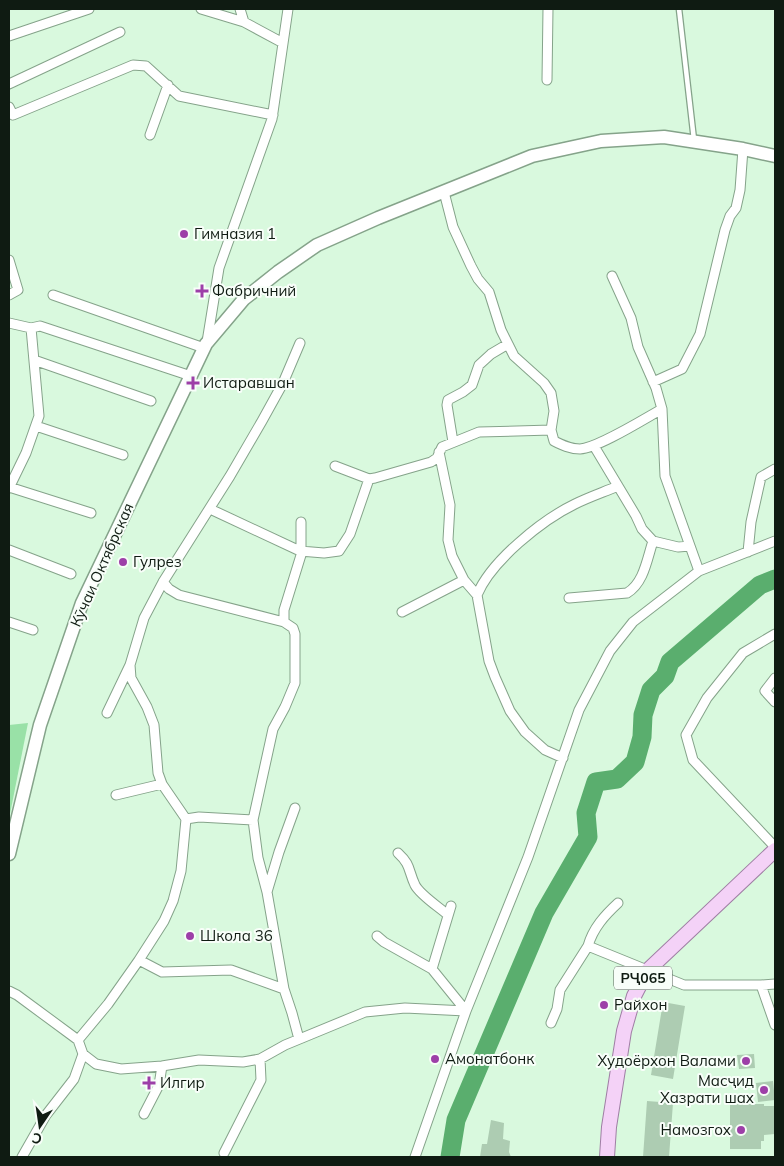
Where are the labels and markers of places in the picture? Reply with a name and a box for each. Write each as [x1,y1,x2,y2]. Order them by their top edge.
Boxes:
place label: Гимназия 1 [194,224,276,243]
marker: Гимназия 1 [178,228,190,240]
place label: Фабричний [212,281,296,300]
marker: Фабричний [196,285,208,297]
place label: Истаравшан [203,373,295,392]
marker: Истаравшан [187,377,199,389]
place label: Гулрез [133,552,182,571]
marker: Гулрез [117,556,129,568]
place label: Школа 36 [200,926,273,945]
marker: Школа 36 [184,930,196,942]
place label: Райхон [614,995,667,1014]
marker: Райхон [598,999,610,1011]
place label: Амонатбонк [445,1049,535,1068]
place label: Худоёрхон Валами [598,1051,736,1070]
marker: Амонатбонк [429,1053,441,1065]
marker: Худоёрхон Валами [740,1055,752,1067]
place label: Масҷид Хазрати шах [660,1071,754,1107]
place label: Илгир [160,1073,205,1092]
marker: Илгир [142,1076,156,1090]
marker: Масҷид Хазрати шах [758,1084,770,1096]
place label: Намозгох [661,1120,731,1139]
marker: Намозгох [735,1124,747,1136]

